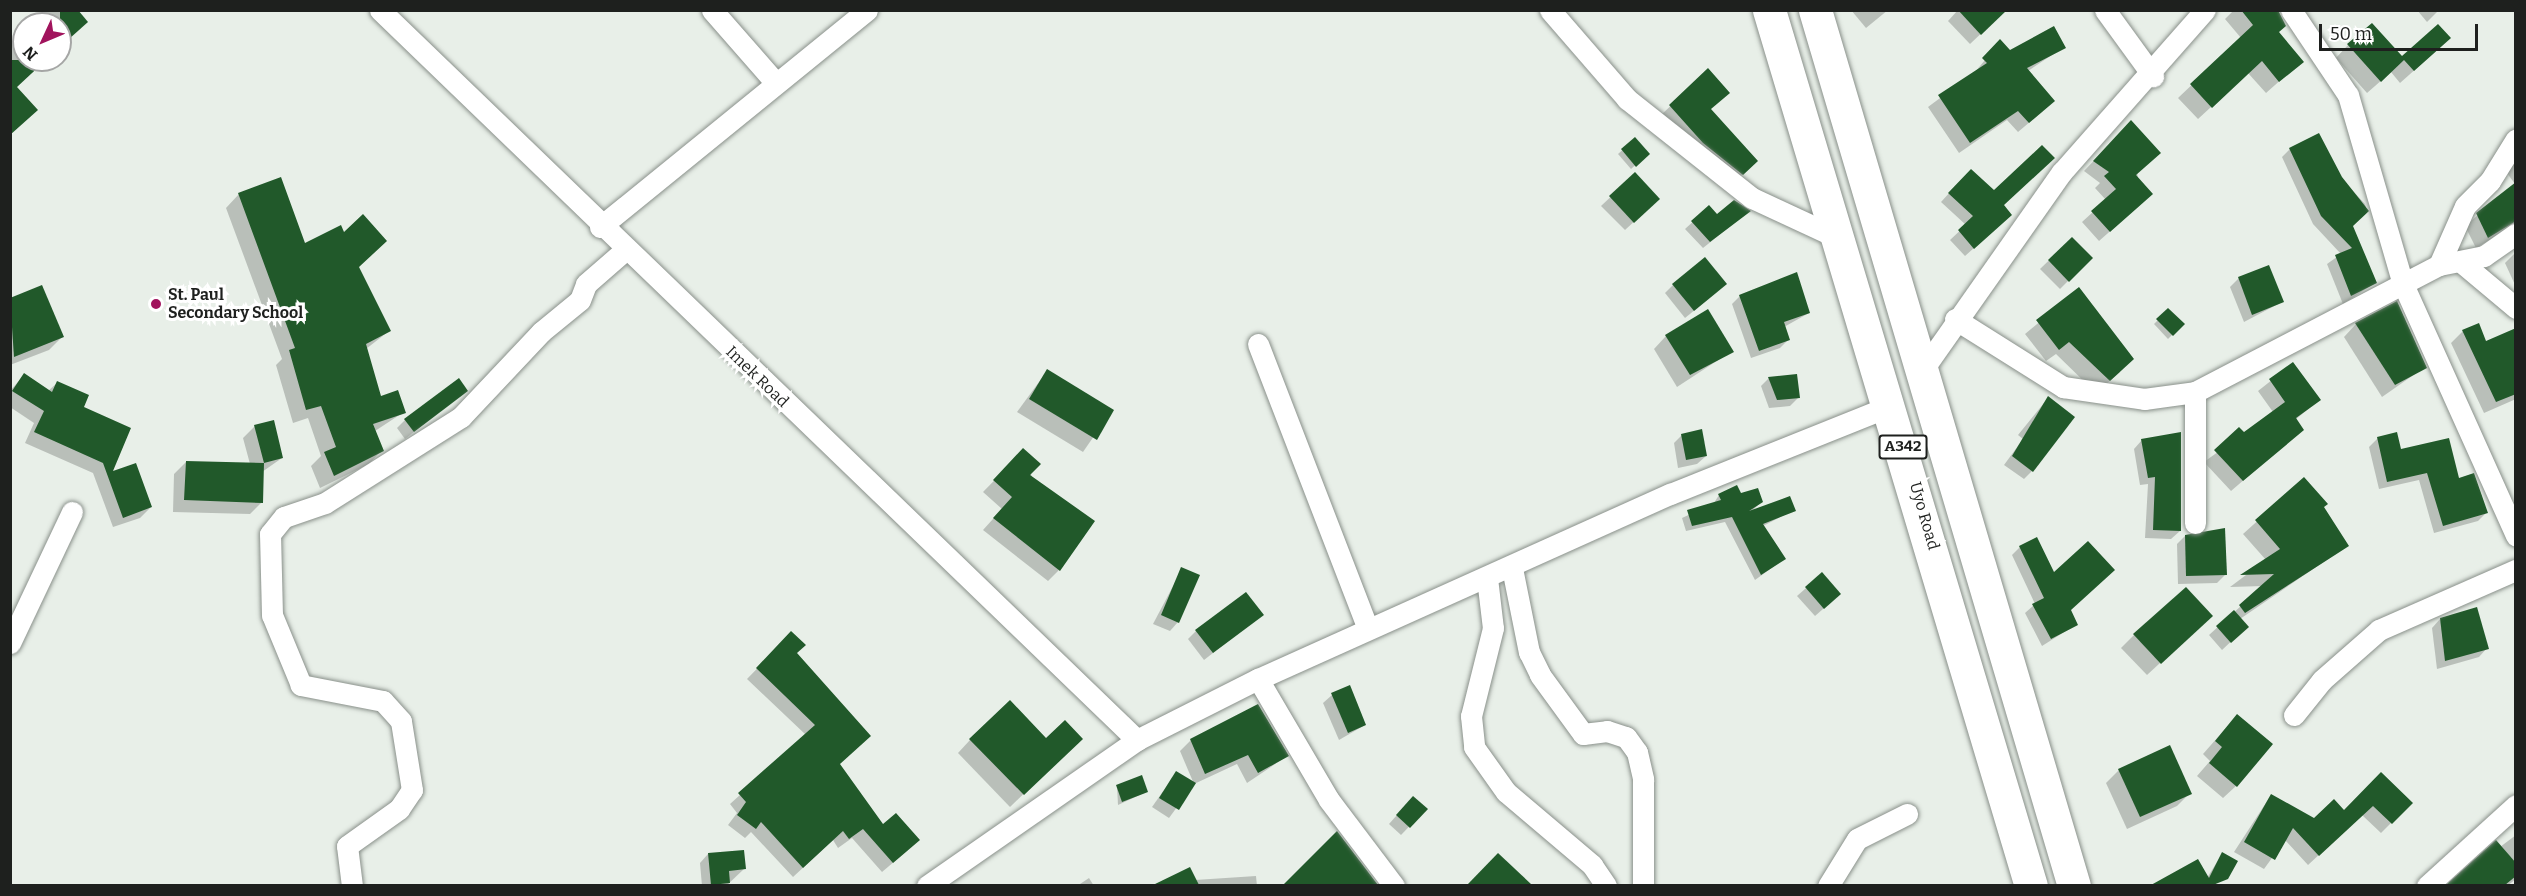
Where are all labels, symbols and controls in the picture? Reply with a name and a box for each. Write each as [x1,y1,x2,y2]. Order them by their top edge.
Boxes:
north arrow [12,12,72,72]
scale bar [2322,12,2481,50]
text: 50 m [2330,23,2372,45]
text: N [19,42,41,65]
place label: St. Paul Secondary School [168,285,303,323]
marker: St. Paul Secondary School [149,297,163,311]
street label: Imek Road [722,342,792,412]
road number: A342 [1878,435,1928,459]
street label: Uyo Road [1905,480,1943,552]

